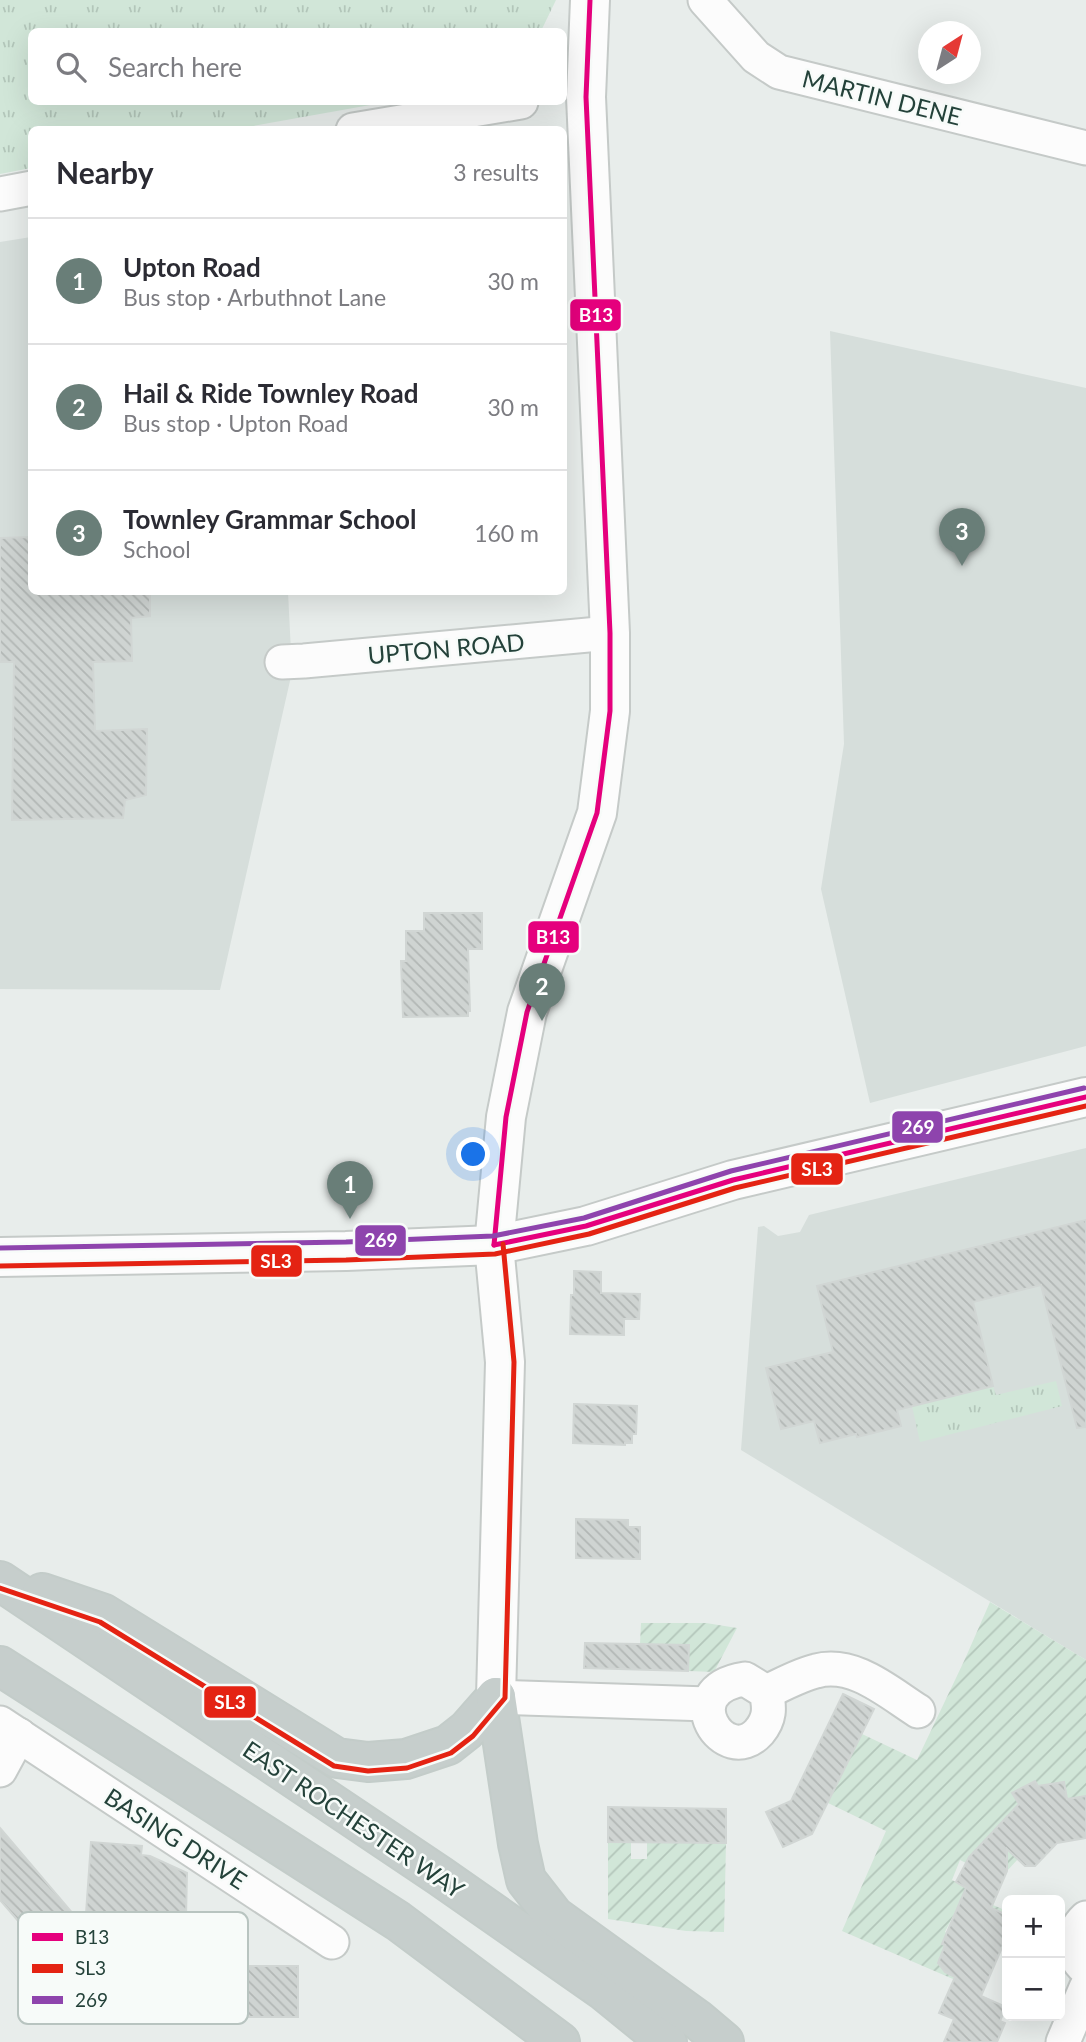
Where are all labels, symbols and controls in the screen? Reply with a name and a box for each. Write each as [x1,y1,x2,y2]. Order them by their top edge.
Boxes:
north arrow [918,21,981,84]
search box [28,28,567,105]
icon: search [52,48,90,86]
text: Search here [108,51,242,83]
street label: MARTIN DENE [800,63,964,131]
text: Nearby [56,154,154,190]
text: 3 results [453,158,539,186]
text: Upton Road [123,251,261,283]
text: 1 [72,267,86,295]
text: 30 m [488,267,539,295]
text: Bus stop · Arbuthnot Lane [123,283,386,311]
line badge: B13 [569,298,622,332]
text: B13 [579,303,613,326]
text: Hail & Ride Townley Road [123,377,419,409]
text: 2 [72,393,86,421]
text: 30 m [488,393,539,421]
text: Bus stop · Upton Road [123,409,348,437]
text: Townley Grammar School [123,503,416,535]
pin: 3 [939,508,985,566]
text: 3 [72,519,86,547]
text: 160 m [474,519,539,547]
text: School [123,535,191,563]
street label: UPTON ROAD [366,627,526,669]
line badge: B13 [527,920,580,954]
text: B13 [536,925,570,948]
pin: 2 [519,963,565,1021]
line badge: 269 [891,1110,944,1144]
text: 269 [901,1115,935,1138]
your location [456,1137,490,1171]
line badge: SL3 [790,1152,844,1186]
text: SL3 [801,1157,833,1180]
pin: 1 [327,1161,373,1219]
line badge: 269 [354,1224,407,1257]
text: 269 [364,1228,398,1251]
line badge: SL3 [250,1244,303,1278]
text: SL3 [260,1249,292,1272]
line badge: SL3 [203,1685,257,1719]
text: SL3 [214,1690,246,1713]
street label: EAST ROCHESTER WAY [238,1734,470,1904]
street label: BASING DRIVE [100,1781,252,1895]
map controls [1002,1895,1065,2021]
button: + [1002,1895,1065,1958]
legend [18,1912,248,2024]
text: B13 [75,1925,109,1948]
text: SL3 [75,1956,106,1979]
button: − [1002,1958,1065,2021]
text: 269 [75,1988,108,2011]

